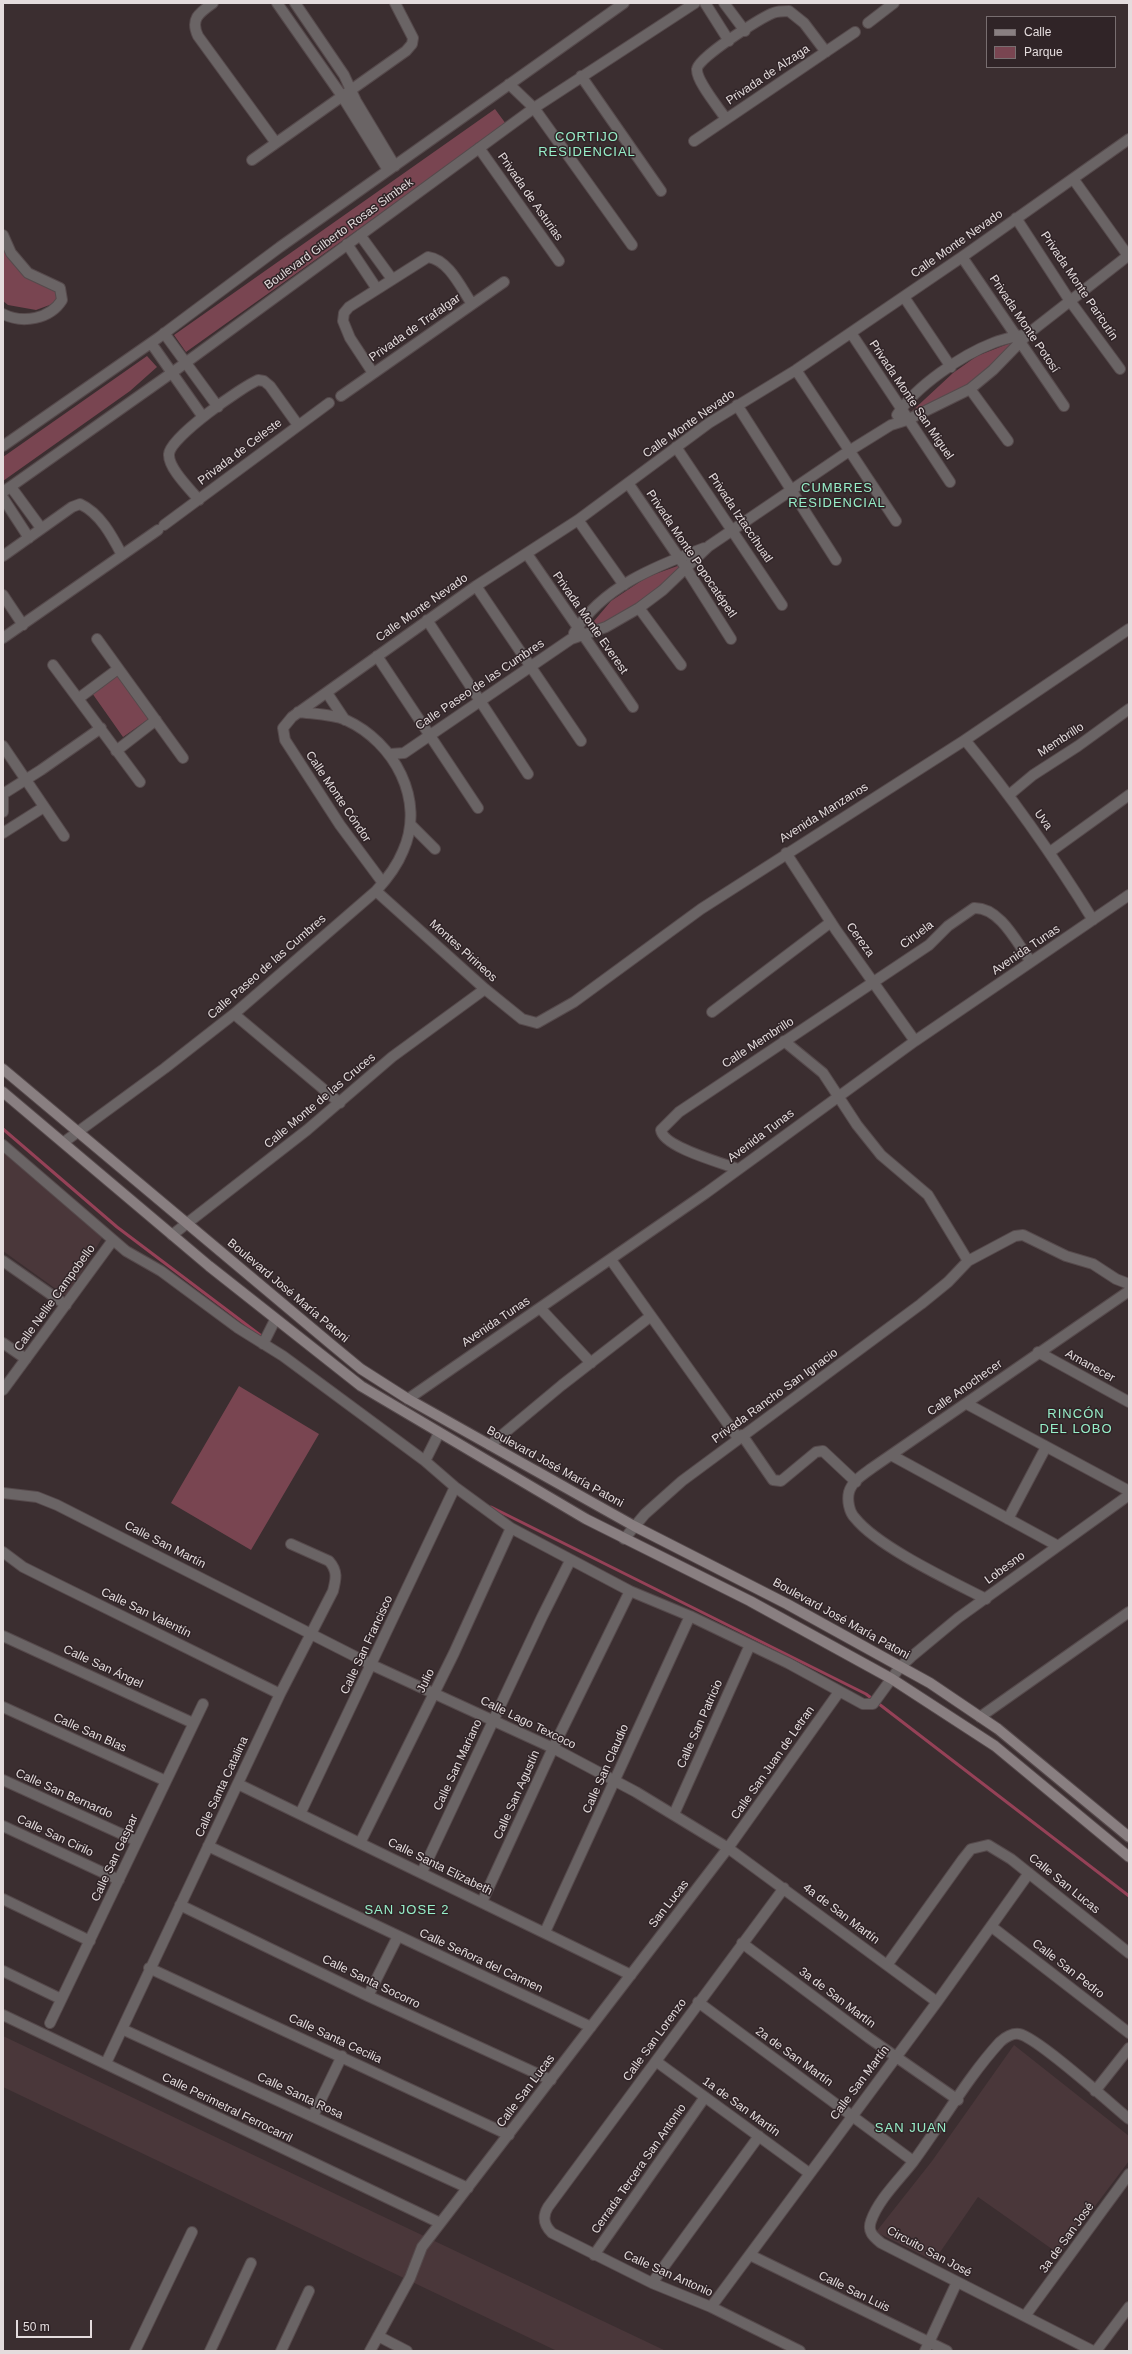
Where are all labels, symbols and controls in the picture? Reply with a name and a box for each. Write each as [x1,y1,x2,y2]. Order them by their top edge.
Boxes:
legend [986,16,1116,68]
text: Calle [1024,25,1051,39]
street label: Privada de Alzaga [724,42,812,108]
text: Parque [1024,45,1063,59]
district label: CORTIJO RESIDENCIAL [538,129,636,160]
street label: Privada de Asturias [494,150,566,244]
street label: Boulevard Gilberto Rosas Simbek [262,175,416,293]
street label: Calle Monte Nevado [908,207,1006,281]
street label: Privada Monte Paricutín [1037,229,1121,343]
street label: Privada Monte Potosí [986,272,1062,376]
street label: Privada de Trafalgar [367,291,463,365]
street label: Privada Monte San Miguel [866,338,956,462]
street label: Calle Monte Nevado [640,387,738,461]
street label: Privada de Celeste [195,416,285,488]
street label: Privada Iztaccíhuatl [705,471,775,565]
district label: CUMBRES RESIDENCIAL [788,480,886,511]
street label: Privada Monte Popocatépetl [643,487,739,621]
street label: Privada Monte Everest [549,569,631,677]
street label: Calle Monte Nevado [373,571,471,645]
street label: Calle Paseo de las Cumbres [413,637,547,733]
street label: Membrillo [1035,720,1087,760]
street label: Calle Monte Cóndor [302,749,374,845]
street label: Avenida Manzanos [777,780,871,846]
street label: Uva [1031,807,1055,833]
street label: Calle Paseo de las Cumbres [205,912,329,1022]
street label: Montes Pirineos [426,917,500,985]
street label: Ciruela [897,918,937,952]
street label: Cereza [843,920,877,960]
street label: Avenida Tunas [989,922,1063,978]
street label: Calle Membrillo [719,1014,797,1072]
street label: Calle Monte de las Cruces [261,1050,379,1152]
street label: Avenida Tunas [725,1106,797,1166]
street label: Boulevard José María Patoni [224,1236,352,1346]
street label: Calle Nellie Campobello [12,1242,98,1354]
street label: Avenida Tunas [459,1294,533,1350]
street label: Privada Rancho San Ignacio [709,1345,841,1447]
street label: Amanecer [1063,1346,1117,1386]
street label: Calle Anochecer [925,1357,1005,1419]
district label: RINCÓN DEL LOBO [1039,1406,1113,1437]
street label: Boulevard José María Patoni [484,1423,626,1511]
street label: Calle San Martín [122,1518,208,1572]
street label: Lobesno [982,1549,1028,1587]
street label: Boulevard José María Patoni [770,1575,912,1663]
street label: Calle San Valentín [99,1585,193,1641]
street label: Calle San Francisco [338,1593,396,1697]
street label: Calle San Ángel [61,1642,145,1692]
street label: Julio [414,1667,438,1695]
street label: Calle San Patricio [674,1678,726,1770]
street label: Calle Lago Texcoco [478,1694,578,1752]
street label: Calle San Juan de Letran [728,1703,818,1823]
street label: Calle San Blas [51,1710,129,1756]
street label: Calle San Mariano [431,1717,485,1813]
street label: Calle San Claudio [580,1722,632,1816]
street label: Calle Santa Catalina [192,1734,252,1840]
street label: Calle San Agustín [491,1748,543,1842]
street label: Calle San Bernardo [13,1766,115,1822]
street label: Calle San Cirilo [14,1812,96,1860]
street label: Calle San Gaspar [88,1812,142,1904]
street label: Calle Santa Elizabeth [385,1835,495,1899]
street label: Calle San Lucas [1026,1851,1102,1917]
street label: San Lucas [646,1877,692,1931]
street label: 4a de San Martín [800,1881,882,1947]
district label: SAN JOSE 2 [364,1902,450,1918]
street label: Calle Señora del Carmen [417,1926,545,1996]
street label: Calle San Pedro [1029,1936,1107,2002]
street label: Calle Santa Socorro [320,1952,422,2012]
street label: 3a de San Martín [796,1965,878,2031]
street label: Calle San Lorenzo [620,1996,690,2084]
street label: Calle Santa Cecilia [286,2011,384,2067]
street label: 2a de San Martín [753,2024,835,2090]
street label: Calle San Martín [827,2043,893,2123]
street label: Calle San Lucas [494,2052,558,2130]
street label: Calle Perimetral Ferrocarril [159,2070,295,2146]
street label: Calle Santa Rosa [255,2070,345,2122]
street label: 1a de San Martín [700,2074,782,2140]
street label: Cerrada Tercera San Antonio [589,2101,689,2237]
district label: SAN JUAN [875,2120,947,2136]
street label: 3a de San José [1037,2200,1097,2276]
street label: Circuito San José [884,2224,974,2280]
street label: Calle San Antonio [621,2248,715,2300]
street label: Calle San Luis [816,2269,892,2315]
scale bar [18,2312,94,2338]
text: 50 m [23,2320,50,2334]

